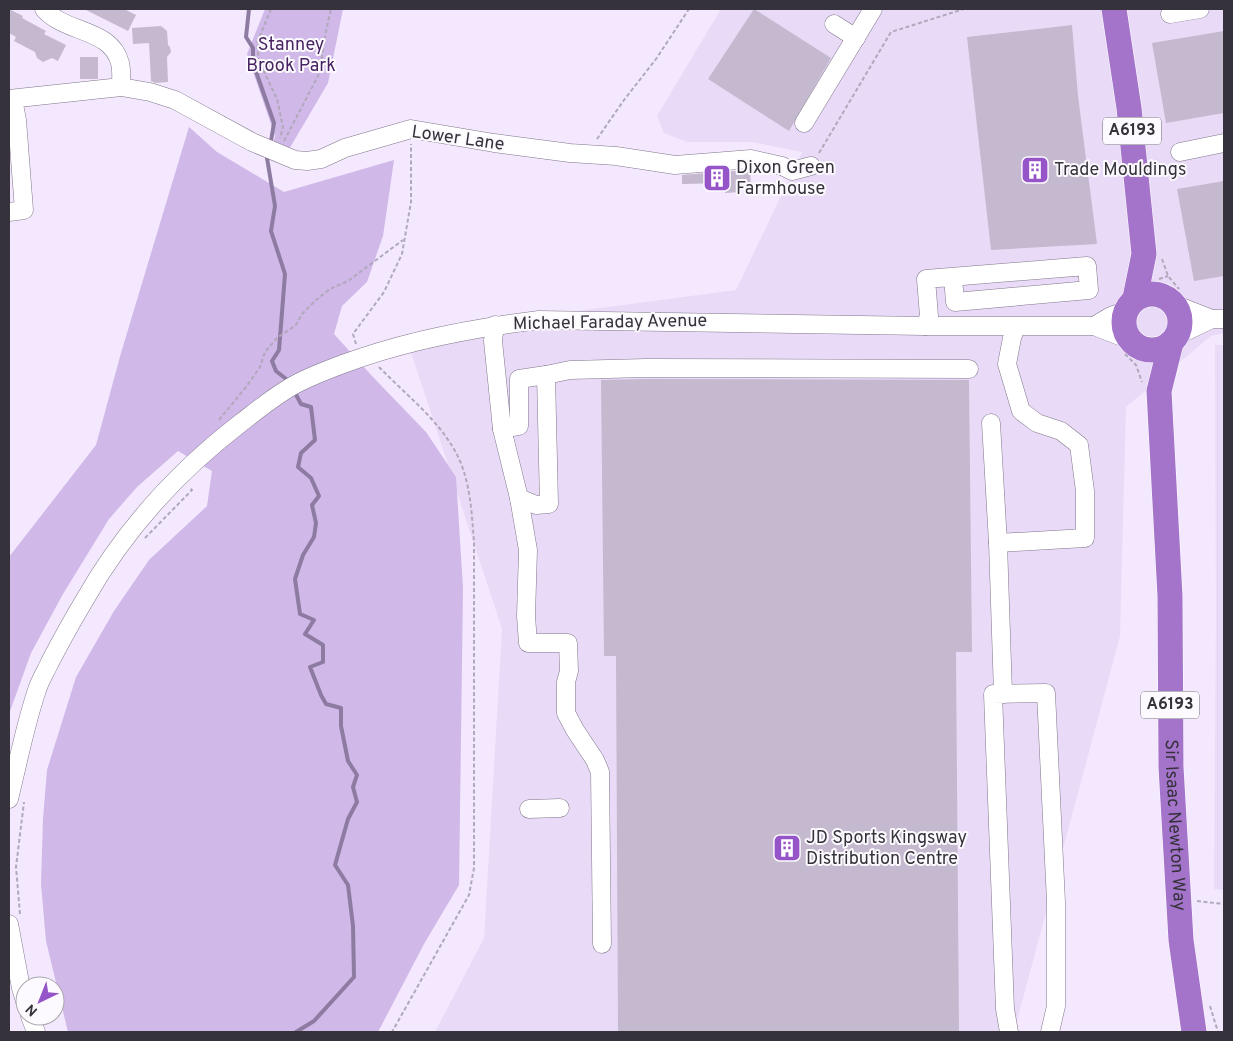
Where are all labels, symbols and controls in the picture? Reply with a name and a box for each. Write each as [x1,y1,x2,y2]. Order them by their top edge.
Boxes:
park label: Stanney Brook Park [246,34,336,78]
road number: A6193 [1103,118,1161,144]
street label: Lower Lane [410,121,506,157]
building icon: Trade Mouldings [1020,155,1050,185]
place label: Dixon Green Farmhouse [736,157,835,201]
place label: Trade Mouldings [1054,159,1186,182]
building icon: Dixon Green Farmhouse [702,163,732,193]
street label: Michael Faraday Avenue [513,310,707,336]
road number: A6193 [1141,692,1199,718]
street label: Sir Isaac Newton Way [1159,739,1191,912]
place label: JD Sports Kingsway Distribution Centre [806,827,967,871]
building icon: JD Sports Kingsway Distribution Centre [772,833,802,863]
north arrow [15,976,65,1026]
text: N [23,1000,42,1019]

